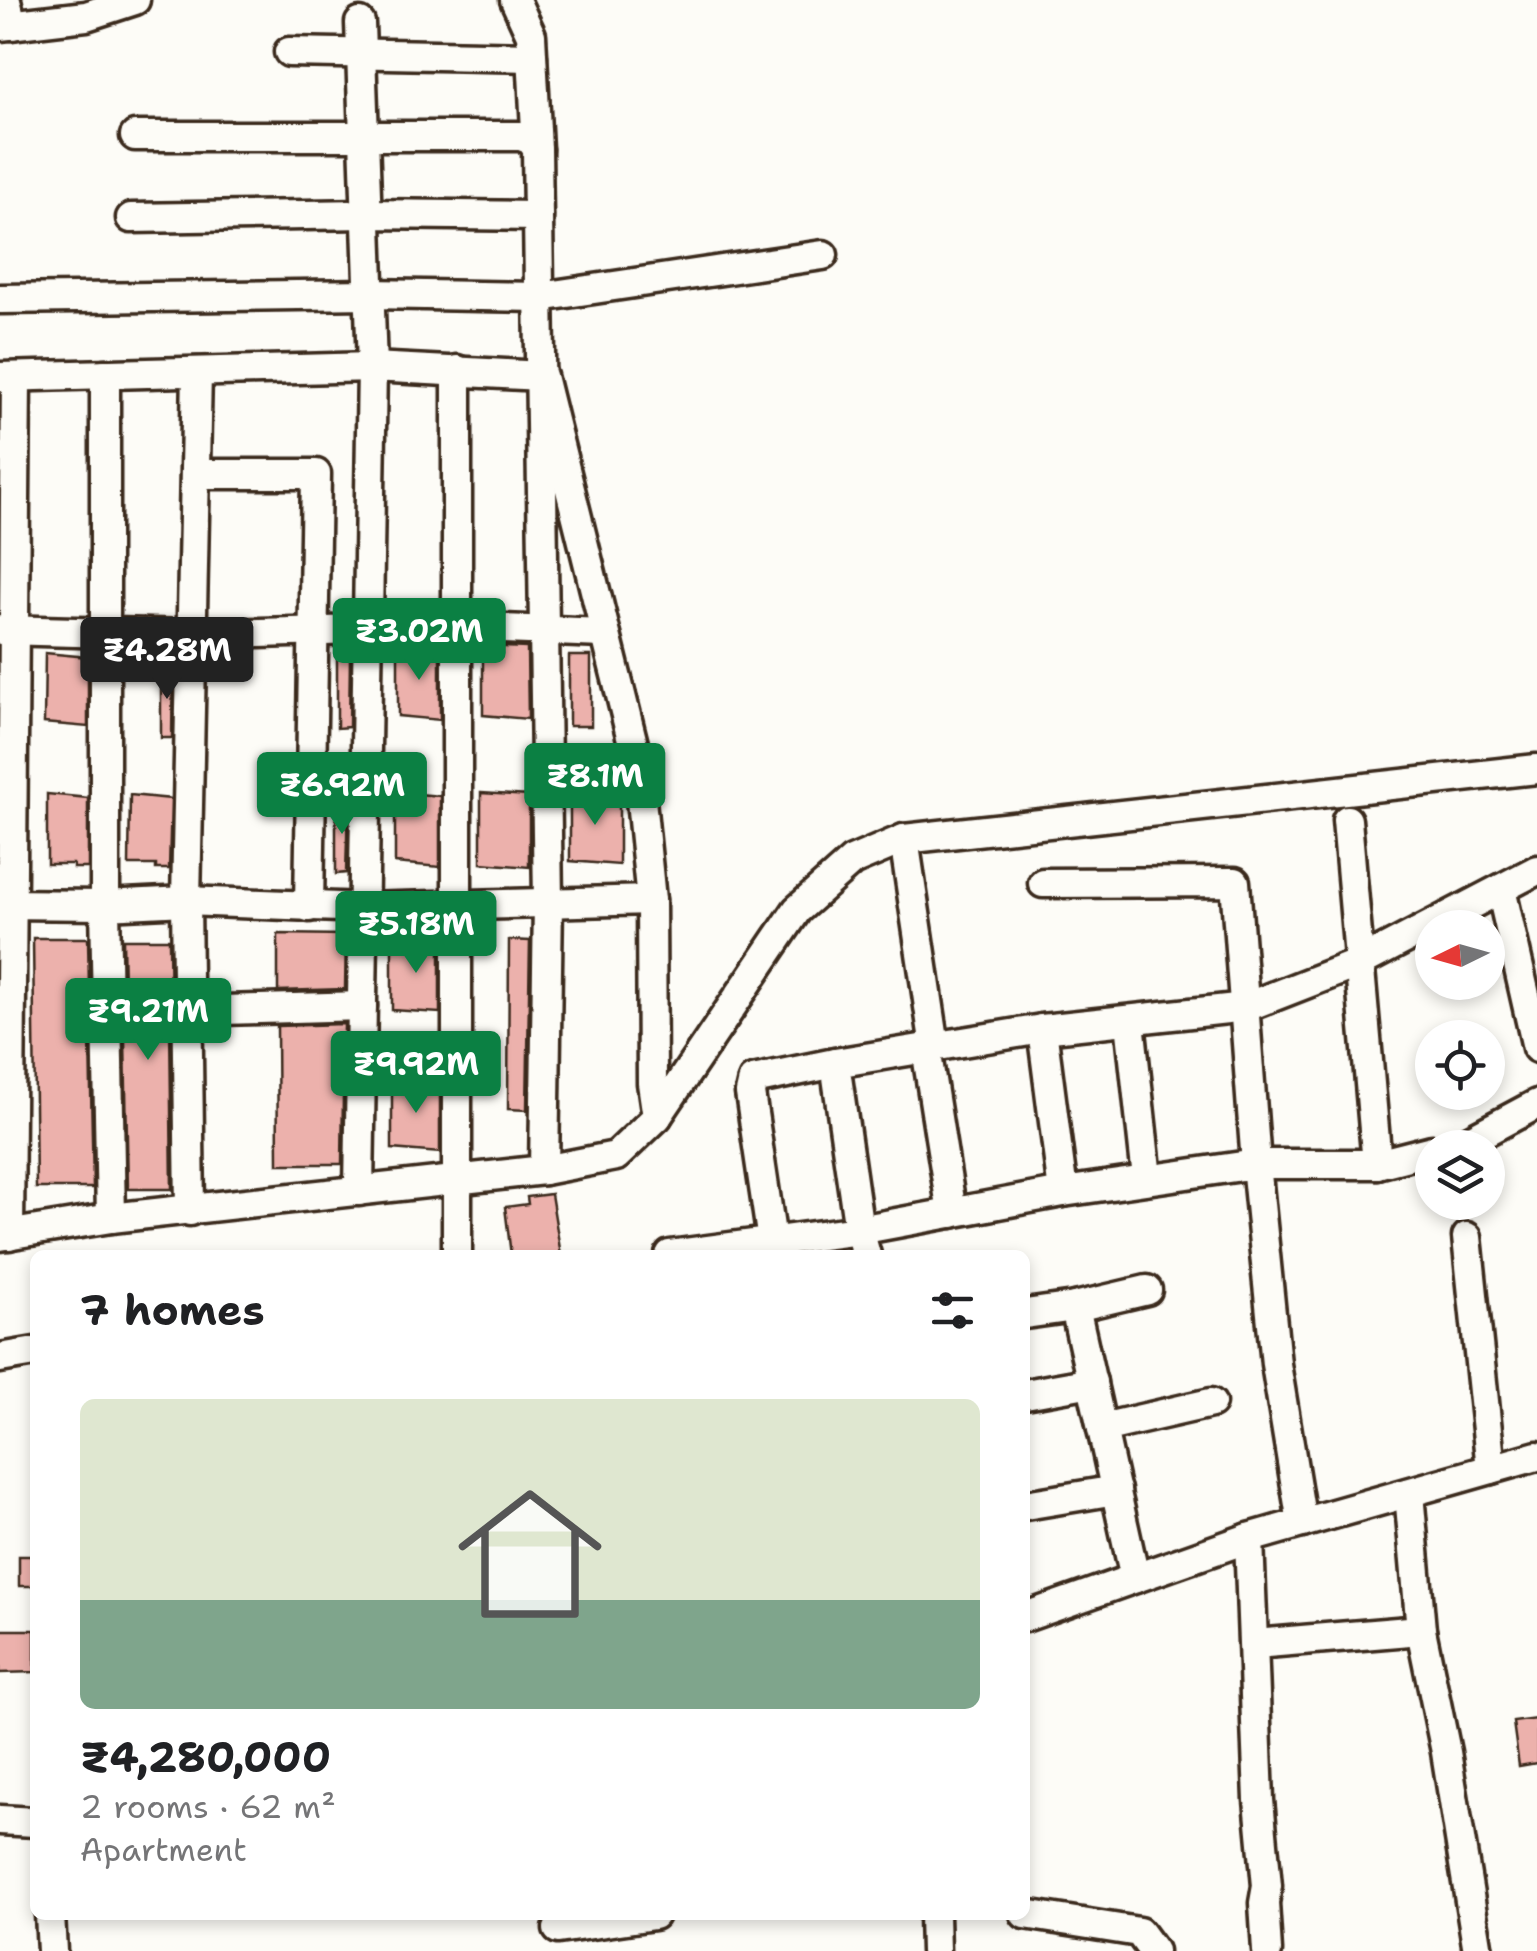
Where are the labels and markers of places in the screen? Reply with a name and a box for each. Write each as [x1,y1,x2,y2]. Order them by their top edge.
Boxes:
pin: ₹3.02M [338,598,500,683]
pin: ₹4.28M [86,617,248,702]
pin: ₹8.1M [525,743,665,828]
pin: ₹6.92M [261,752,423,837]
pin: ₹5.18M [335,891,497,976]
pin: ₹9.21M [67,978,229,1063]
pin: ₹9.92M [335,1031,497,1116]

